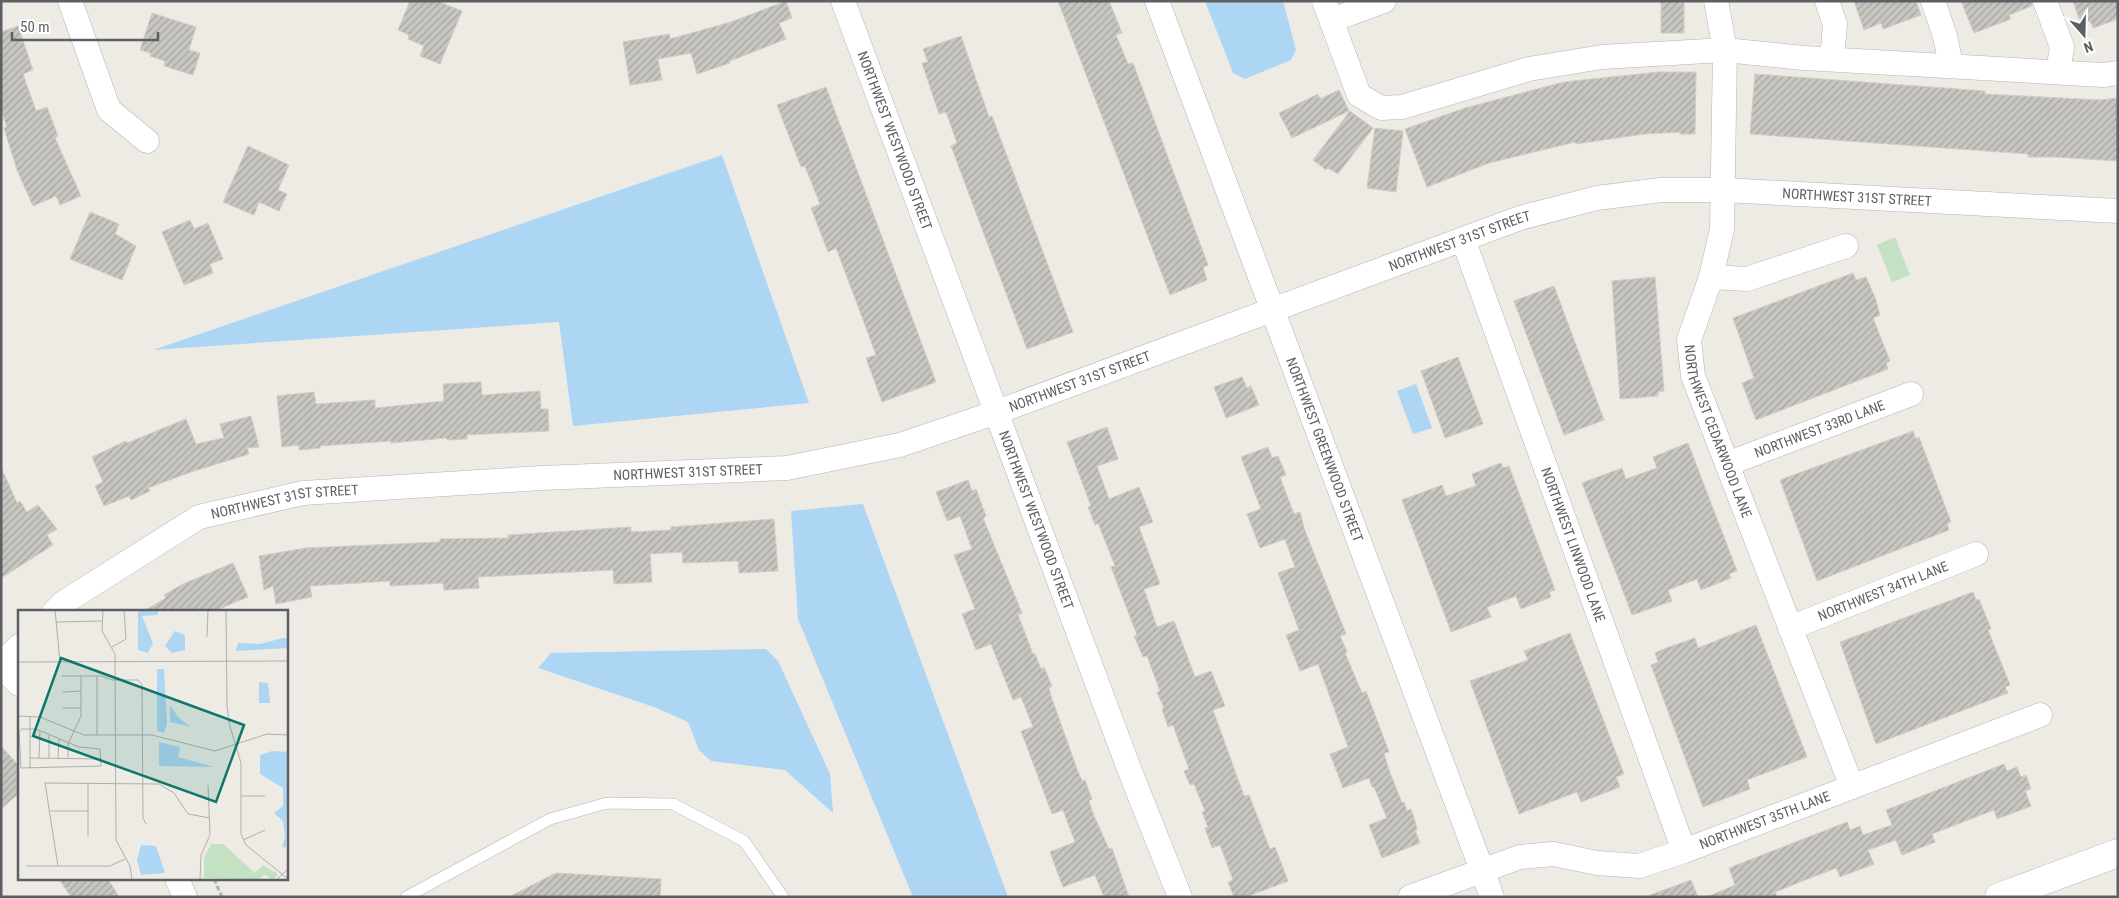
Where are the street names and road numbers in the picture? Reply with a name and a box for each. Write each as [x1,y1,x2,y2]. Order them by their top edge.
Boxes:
street label: NORTHWEST WESTWOOD STREET [854,49,936,232]
street label: NORTHWEST 31ST STREET [1782,185,1932,209]
street label: NORTHWEST 31ST STREET [1386,208,1532,274]
street label: NORTHWEST CEDARWOOD LANE [1682,344,1755,520]
street label: NORTHWEST 31ST STREET [1007,348,1153,415]
street label: NORTHWEST GREENWOOD STREET [1283,355,1366,544]
street label: NORTHWEST 33RD LANE [1752,397,1887,461]
street label: NORTHWEST WESTWOOD STREET [996,429,1077,612]
street label: NORTHWEST 31ST STREET [613,461,763,483]
street label: NORTHWEST LINWOOD LANE [1538,465,1609,624]
street label: NORTHWEST 31ST STREET [209,482,359,522]
street label: NORTHWEST 34TH LANE [1816,558,1950,624]
street label: NORTHWEST 35TH LANE [1697,788,1832,852]

